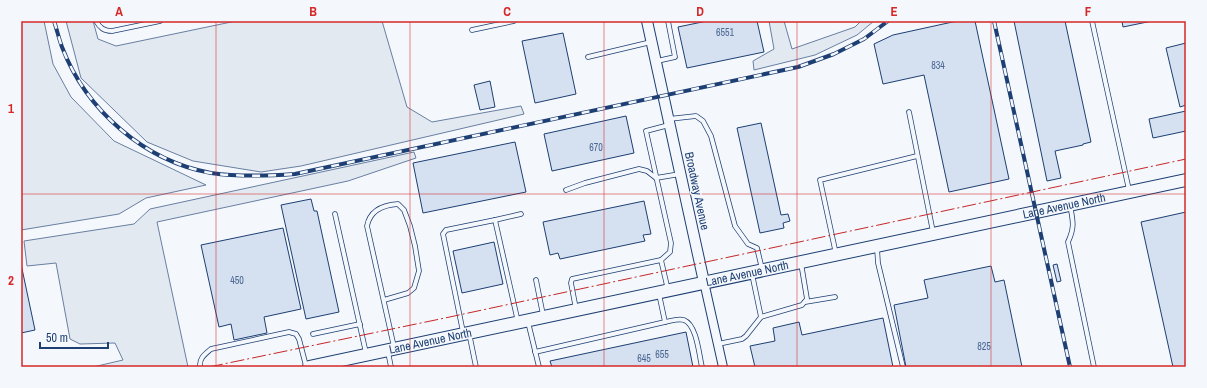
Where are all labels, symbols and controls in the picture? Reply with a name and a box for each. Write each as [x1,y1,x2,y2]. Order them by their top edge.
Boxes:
text: A [115,3,123,20]
text: B [309,3,317,20]
text: C [503,3,511,20]
text: D [696,3,704,20]
text: E [890,3,898,20]
text: F [1085,3,1092,20]
house number: 6551 [716,26,735,39]
house number: 834 [931,59,945,72]
text: 1 [8,100,14,117]
house number: 670 [589,141,603,154]
street label: Broadway Avenue [681,151,713,231]
street label: Lane Avenue North [1021,189,1107,223]
street label: Lane Avenue North [704,257,790,290]
text: 2 [8,272,14,289]
house number: 450 [230,274,244,287]
scale bar [40,324,108,350]
street label: Lane Avenue North [387,325,473,358]
text: 50 m [46,330,68,346]
house number: 825 [977,340,991,353]
house number: 655 [655,348,669,361]
house number: 645 [637,352,651,365]

